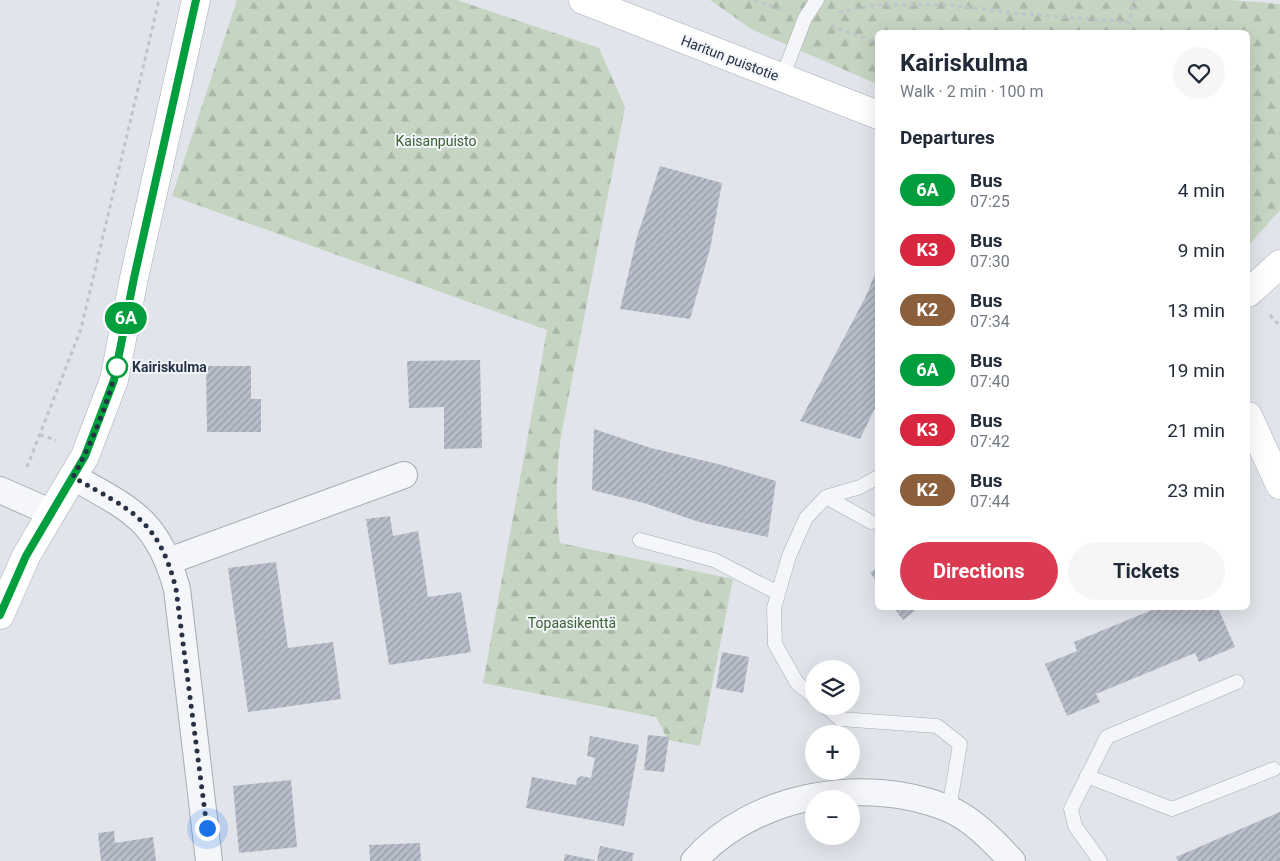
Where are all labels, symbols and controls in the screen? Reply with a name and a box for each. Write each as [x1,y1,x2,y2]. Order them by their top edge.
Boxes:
street label: Haritun puistotie [679,32,781,84]
button: heart [1173,47,1225,99]
text: Kairiskulma [900,49,1028,77]
text: Walk · 2 min · 100 m [900,82,1044,101]
text: Departures [900,126,995,149]
park label: Kaisanpuisto [395,133,477,149]
text: Bus [970,169,1003,192]
text: 6A [916,179,939,200]
text: 4 min [1178,179,1225,202]
text: 07:25 [970,192,1010,211]
text: Bus [970,229,1003,252]
text: K3 [917,239,938,260]
text: 9 min [1178,239,1225,262]
text: 07:30 [970,252,1010,271]
text: Bus [970,289,1003,312]
text: K2 [917,299,938,320]
text: 13 min [1167,299,1225,322]
line badge: 6A [104,302,148,334]
text: 6A [115,307,137,328]
text: 07:34 [970,312,1010,331]
text: Bus [970,349,1003,372]
marker: Kairiskulma [106,356,128,378]
place label: Kairiskulma [132,359,207,375]
text: 6A [916,359,939,380]
text: 19 min [1167,359,1225,382]
text: 07:40 [970,372,1010,391]
text: Bus [970,409,1003,432]
text: K3 [917,419,938,440]
text: 21 min [1167,419,1225,442]
text: 07:42 [970,432,1010,451]
text: Bus [970,469,1003,492]
text: K2 [917,479,938,500]
text: 23 min [1167,479,1225,502]
text: 07:44 [970,492,1010,511]
button: Directions [900,542,1058,600]
button: Tickets [1068,542,1225,600]
park label: Topaasikenttä [528,615,616,631]
map controls [805,660,860,845]
button: layers [805,660,860,715]
button: + [805,725,860,780]
button: − [805,790,860,845]
your location [195,816,220,841]

